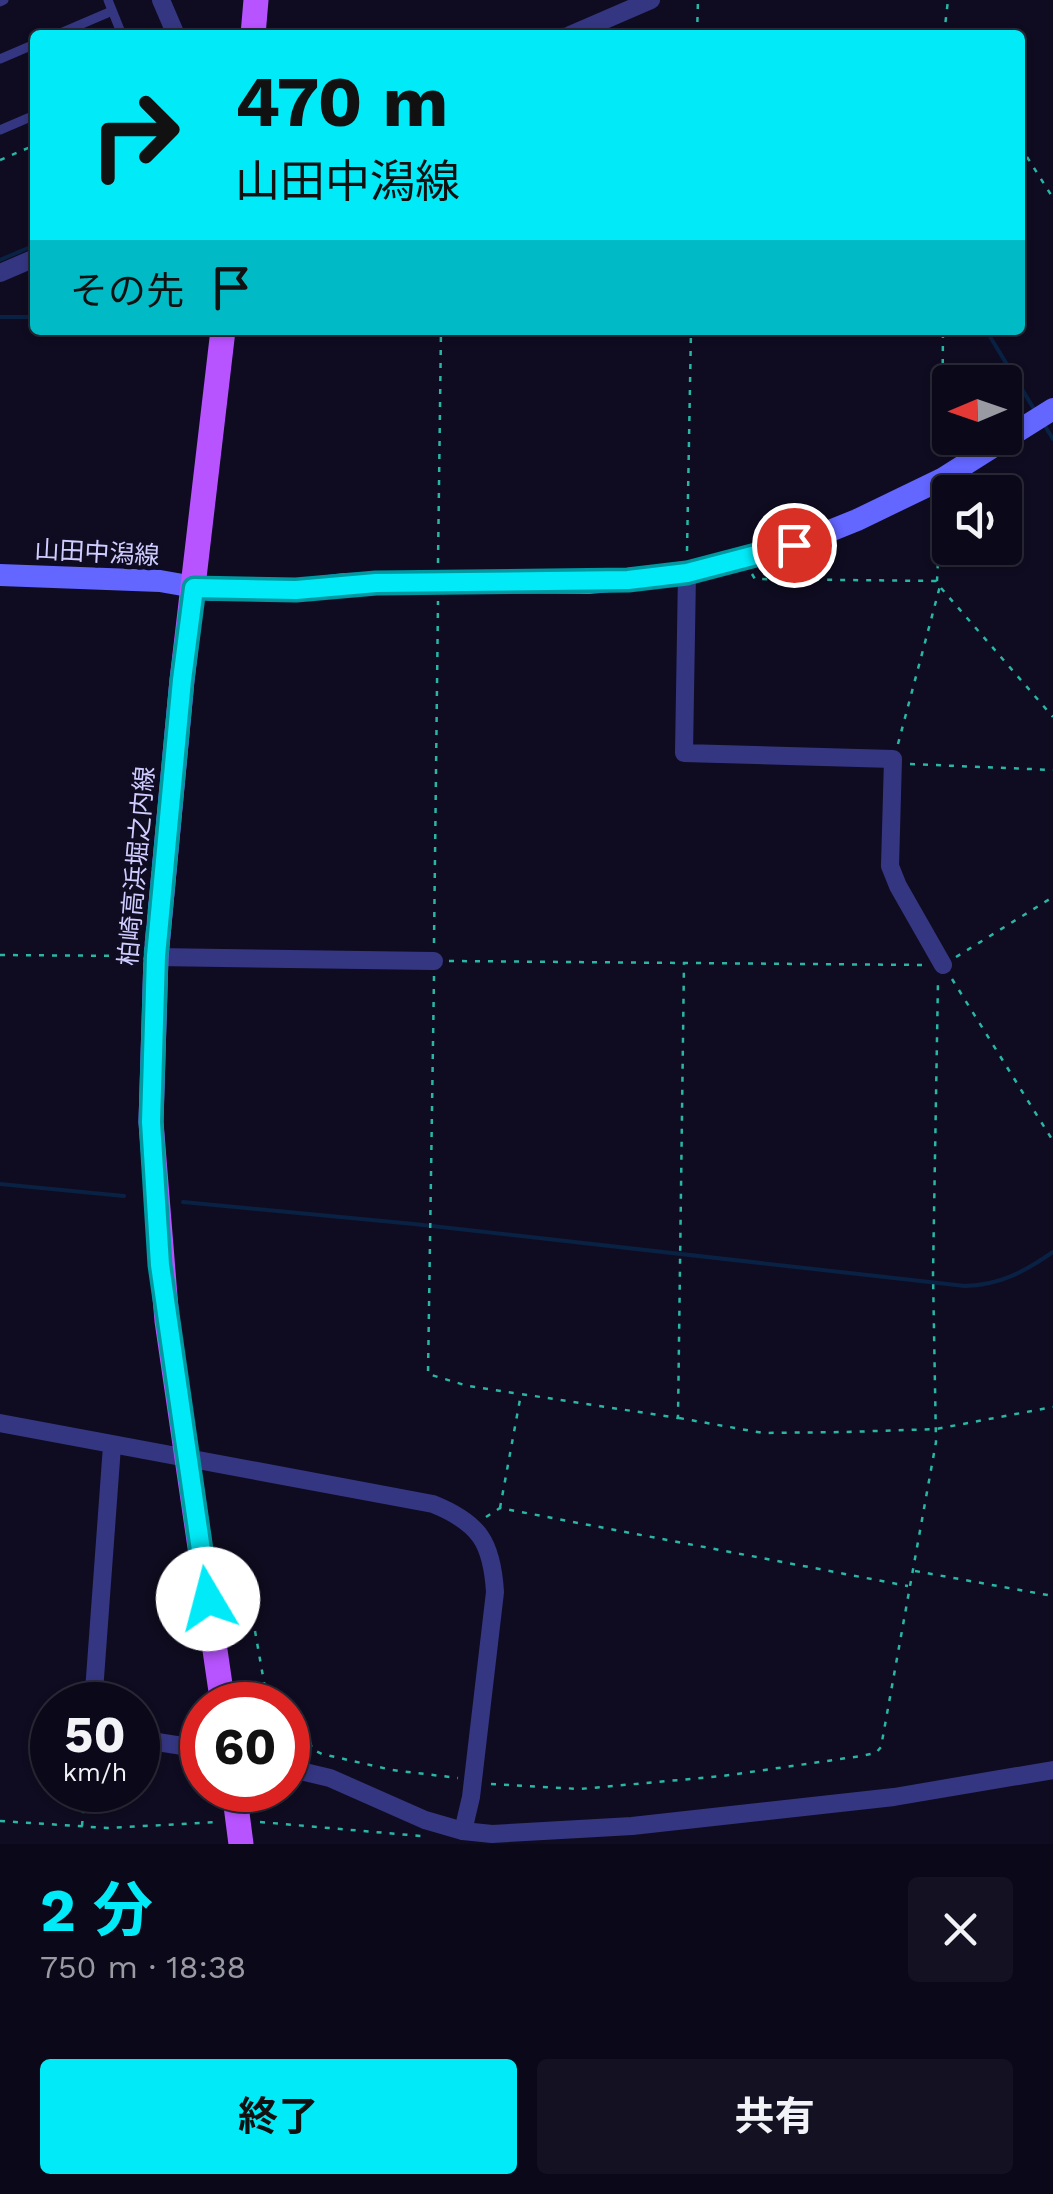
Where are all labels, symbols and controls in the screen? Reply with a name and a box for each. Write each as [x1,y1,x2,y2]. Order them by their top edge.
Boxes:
text: 470 m [235,61,448,143]
icon: right [70,70,200,200]
text: 山田中潟線 [235,155,460,208]
icon: arrive [204,260,259,315]
text: その先 [70,269,184,313]
north arrow [932,365,1022,455]
map controls [932,365,1022,565]
button: sound [932,475,1022,565]
pin [752,503,837,588]
icon: arrive [767,518,822,573]
street label: 山田中潟線 [34,535,160,570]
street label: 柏崎高浜堀之内線 [113,765,160,967]
position arrow [156,1547,260,1651]
speed limit sign: 60 [180,1682,310,1812]
text: 50 [64,1705,126,1764]
text: km/h [63,1758,127,1787]
text: 2 分 [40,1875,153,1946]
button: close [908,1877,1013,1982]
text: 750 m · 18:38 [40,1948,246,1986]
button: 終了 [40,2059,517,2174]
button: 共有 [537,2059,1013,2174]

